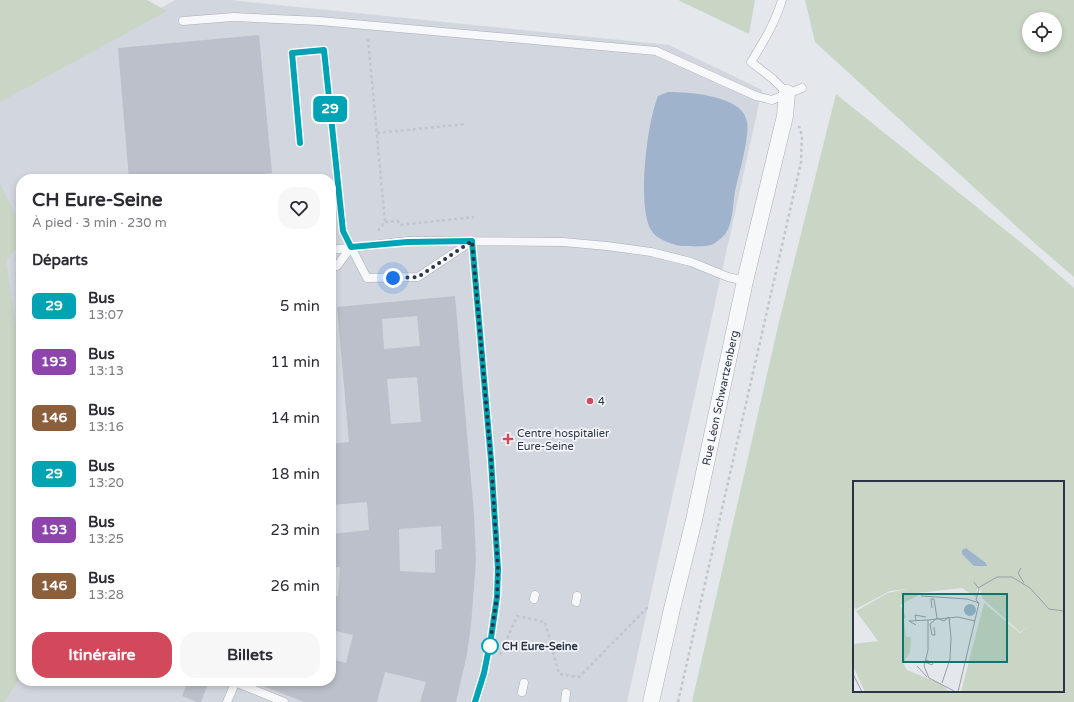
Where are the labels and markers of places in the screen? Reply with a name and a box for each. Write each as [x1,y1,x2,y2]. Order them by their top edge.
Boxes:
place label: 4 [598,395,605,408]
marker: 4 [585,396,595,406]
place label: Centre hospitalier Eure-Seine [517,427,610,453]
marker: Centre hospitalier Eure-Seine [502,433,514,445]
marker: CH Eure-Seine [481,637,499,655]
place label: CH Eure-Seine [502,640,578,653]

